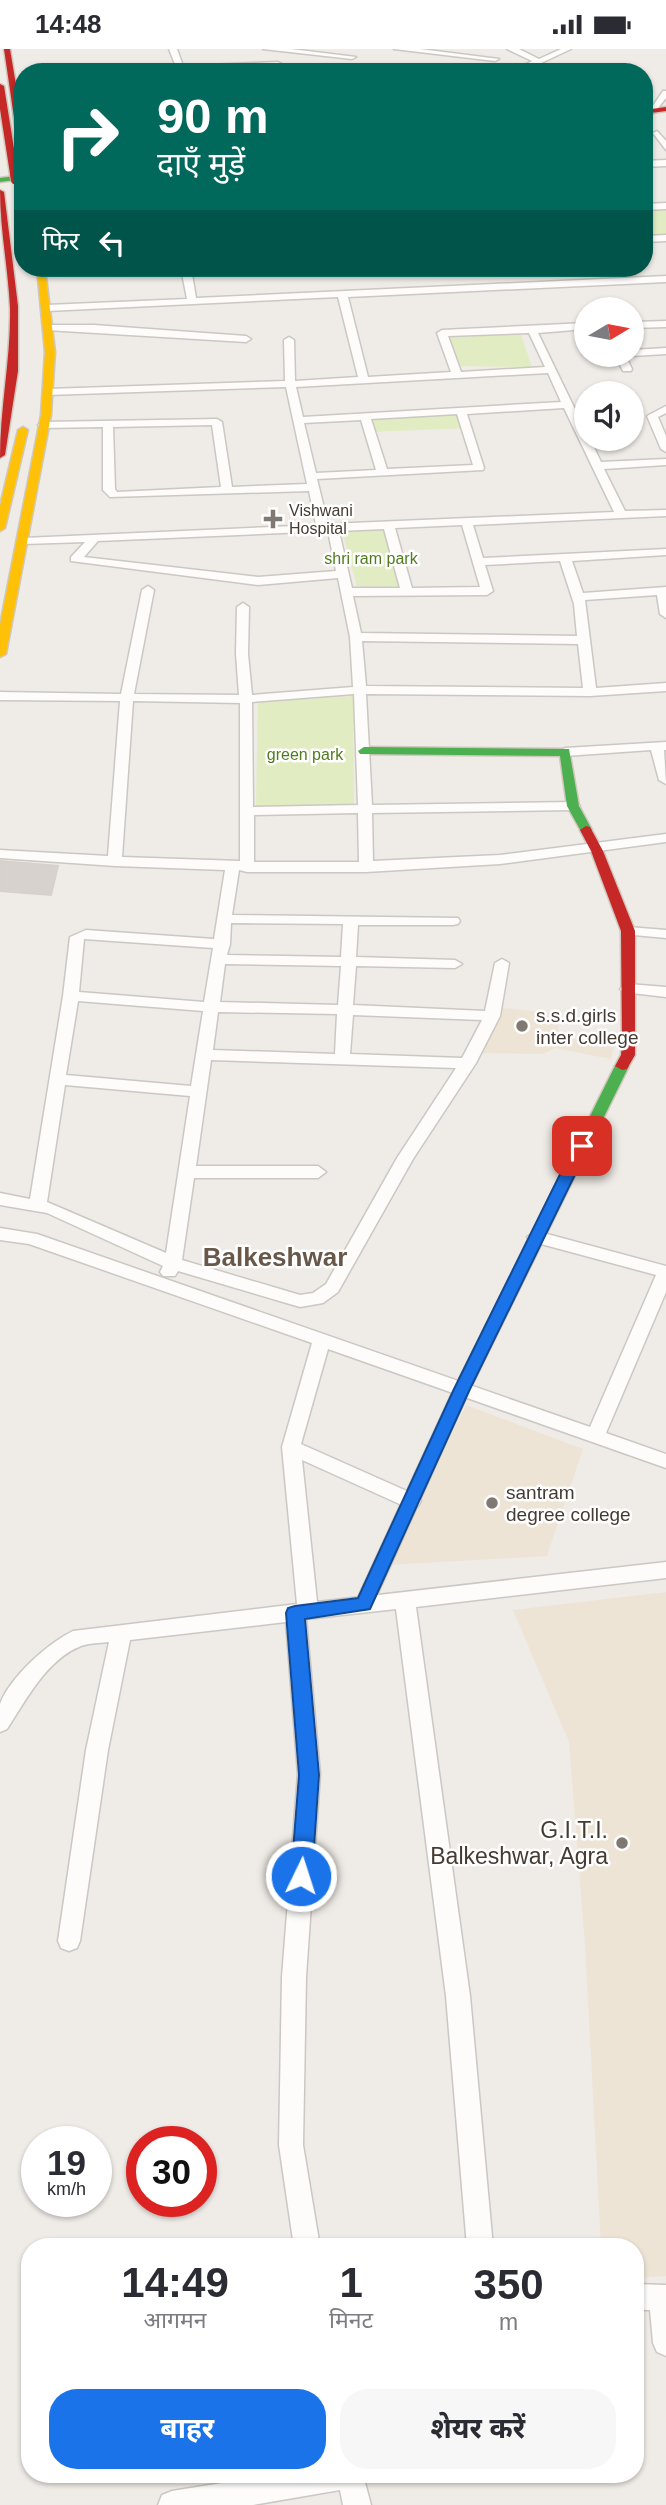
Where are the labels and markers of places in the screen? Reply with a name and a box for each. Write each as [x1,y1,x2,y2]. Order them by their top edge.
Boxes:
place label: Vishwani Hospital [289,502,353,537]
marker: Vishwani Hospital [263,509,283,529]
place label: s.s.d.girls inter college [536,1005,638,1048]
marker: s.s.d.girls inter college [514,1018,530,1034]
pin [552,1116,612,1176]
place label: santram degree college [506,1482,631,1525]
marker: santram degree college [484,1495,500,1511]
place label: G.I.T.I. Balkeshwar, Agra [430,1817,608,1869]
marker: G.I.T.I. Balkeshwar, Agra [614,1835,630,1851]

